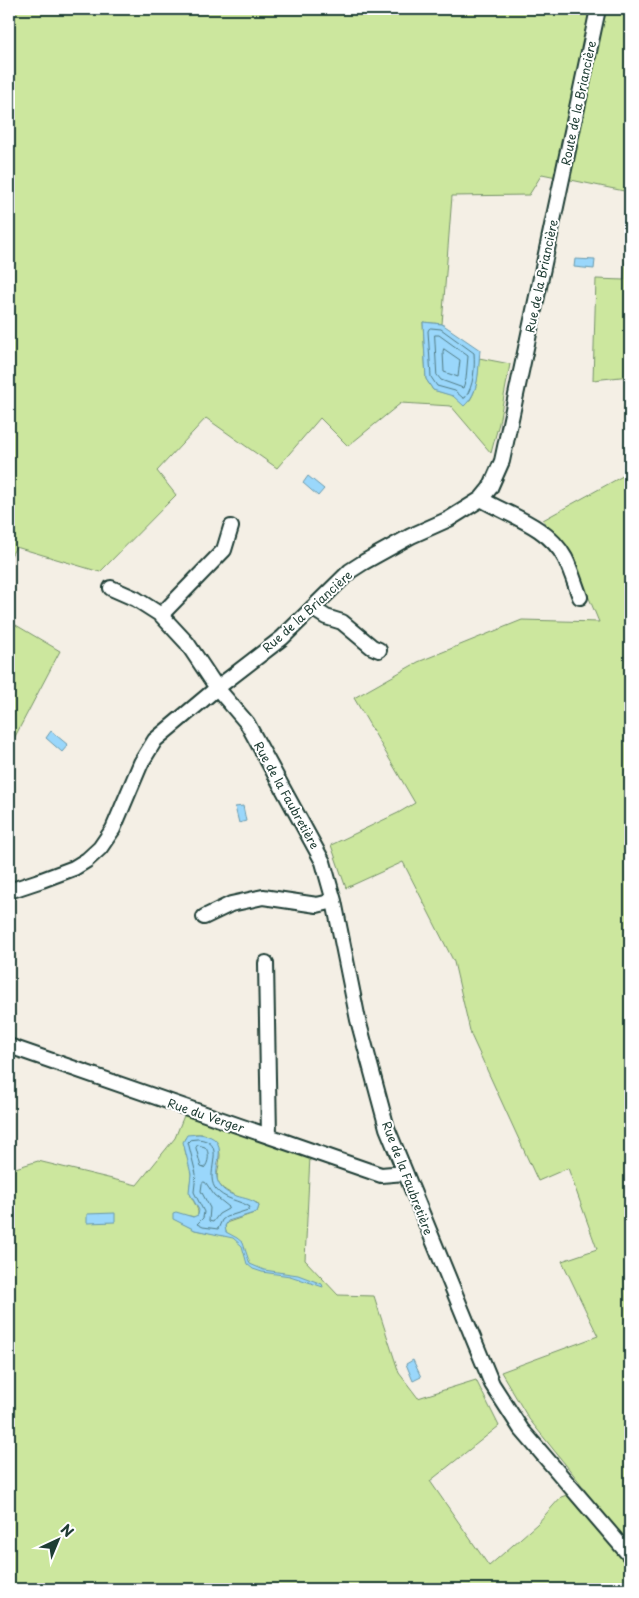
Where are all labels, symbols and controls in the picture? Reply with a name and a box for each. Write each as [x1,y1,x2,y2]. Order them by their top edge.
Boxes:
street label: Route de la Briancière [556,38,600,167]
street label: Rue de la Briancière [520,217,562,334]
street label: Rue de la Briancière [258,565,356,656]
street label: Rue de la Faubretière [250,738,324,852]
street label: Rue du Verger [165,1093,247,1137]
street label: Rue de la Faubretière [378,1119,438,1237]
north arrow [32,1516,82,1566]
text: N [56,1519,79,1542]

